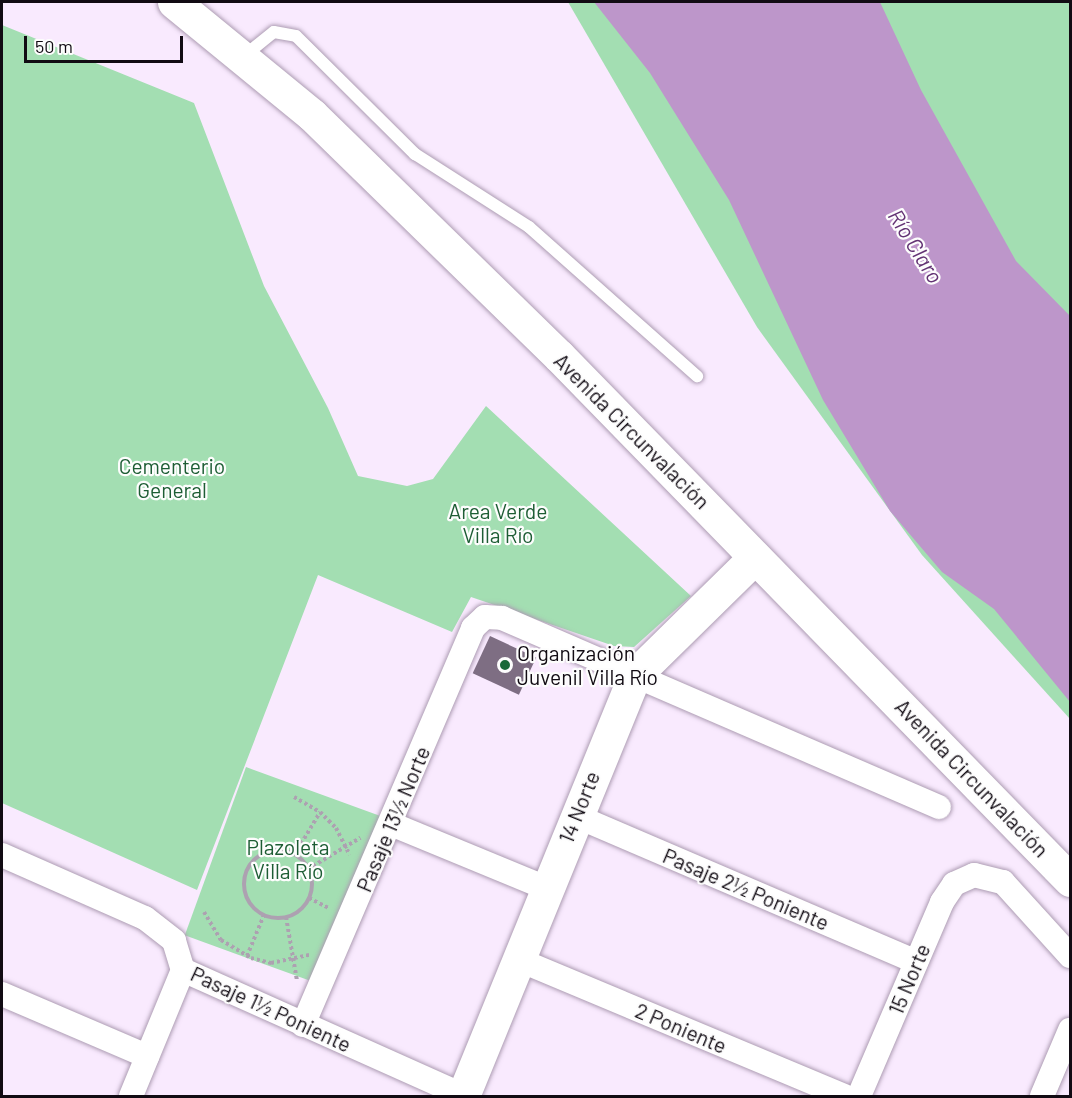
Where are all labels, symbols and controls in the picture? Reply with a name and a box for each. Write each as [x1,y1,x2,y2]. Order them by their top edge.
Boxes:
scale bar [27,24,186,62]
text: 50 m [35,35,73,57]
water label: Río Claro [883,204,949,288]
street label: Avenida Circunvalación [549,348,715,514]
park label: Cementerio General [119,453,225,503]
park label: Area Verde Villa Río [448,498,548,548]
place label: Organización Juvenil Villa Río [517,640,658,690]
marker: Organización Juvenil Villa Río [498,658,512,672]
street label: Avenida Circunvalación [890,694,1054,862]
street label: Pasaje 13½ Norte [351,742,435,896]
street label: 14 Norte [553,767,605,847]
park label: Plazoleta Villa Río [246,834,330,884]
street label: Pasaje 2½ Poniente [659,843,833,935]
street label: 15 Norte [883,940,935,1018]
street label: Pasaje 1½ Poniente [187,961,355,1057]
street label: 2 Poniente [632,998,730,1058]

